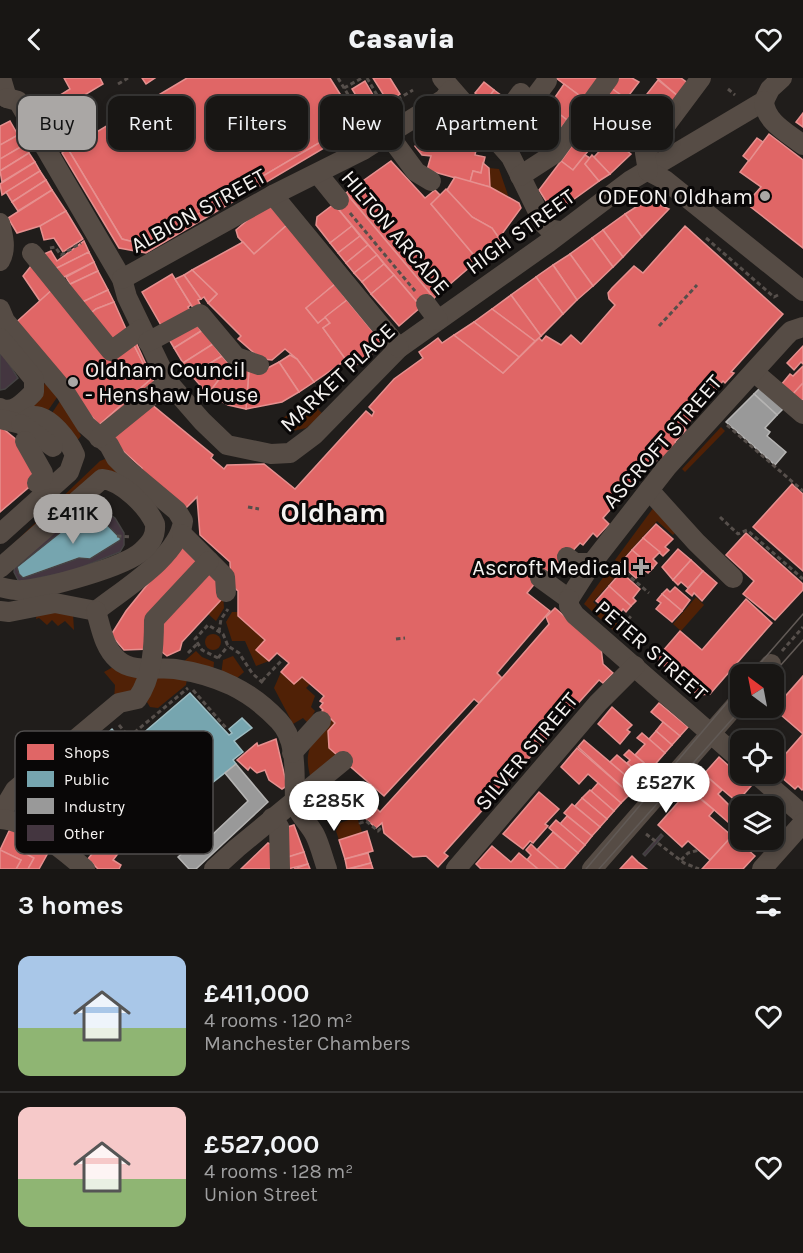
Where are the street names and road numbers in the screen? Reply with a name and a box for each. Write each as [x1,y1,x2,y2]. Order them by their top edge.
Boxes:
street label: ALBION STREET [126,163,271,259]
street label: HILTON ARCADE [336,165,455,300]
street label: HIGH STREET [461,184,580,280]
street label: MARKET PLACE [275,318,401,438]
street label: ASCROFT STREET [598,370,728,514]
street label: PETER STREET [590,595,713,707]
street label: SILVER STREET [470,687,584,816]

